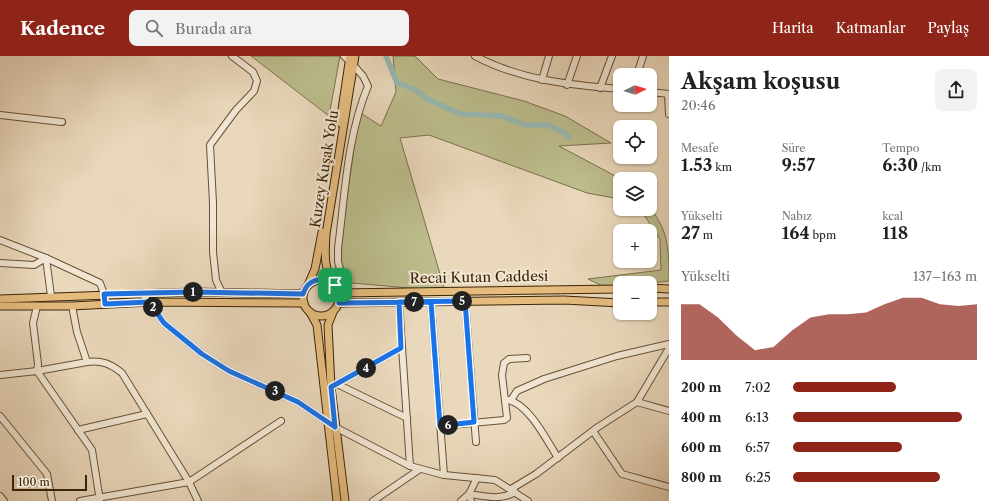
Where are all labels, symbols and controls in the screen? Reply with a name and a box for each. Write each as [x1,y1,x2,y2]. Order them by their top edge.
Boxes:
search box [129,10,409,46]
text: Kadence [20,17,105,40]
icon: search [143,17,165,39]
text: Burada ara [175,19,252,38]
text: Harita [772,19,814,37]
text: Katmanlar [836,19,906,37]
text: Paylaş [928,19,969,37]
north arrow [613,68,657,112]
map controls [613,68,657,320]
text: Akşam koşusu [681,68,840,95]
button: share [935,69,977,111]
text: 20:46 [681,97,716,113]
street label: Kuzey Kuşak Yolu [306,108,342,229]
button: locate [613,120,657,164]
text: Mesafe [681,141,719,155]
text: Süre [782,141,806,155]
text: Tempo [882,141,919,155]
text: 1.53 [681,155,712,175]
text: 9:57 [782,155,815,175]
text: 6:30 [882,155,918,175]
text: km [712,160,732,174]
text: /km [918,160,942,174]
button: layers [613,172,657,216]
text: Yükselti [681,209,722,223]
text: Nabız [782,209,812,223]
text: kcal [882,209,903,223]
text: 27 [681,223,700,243]
text: 164 [782,223,810,243]
text: 118 [882,223,908,243]
button: + [613,224,657,268]
text: m [700,228,713,242]
text: bpm [810,228,836,242]
street label: Recai Kutan Caddesi [410,267,548,287]
pin [318,268,352,302]
text: Yükselti [681,268,730,284]
text: 137–163 m [913,268,977,284]
icon: arrive [324,274,346,296]
button: − [613,276,657,320]
pin: 1 [183,282,203,302]
text: 1 [191,285,195,299]
pin: 5 [452,291,472,311]
pin: 7 [404,292,424,312]
text: 5 [459,294,465,308]
text: 7 [411,295,417,309]
pin: 2 [143,297,163,317]
text: 2 [150,300,156,314]
pin: 4 [356,358,376,378]
text: 4 [363,361,369,375]
text: 200 m [681,379,721,395]
text: 7:02 [745,379,771,395]
pin: 3 [265,381,285,401]
text: 3 [272,384,278,398]
text: 400 m [681,409,721,425]
text: 6:13 [745,409,769,425]
pin: 6 [438,415,458,435]
text: 6 [445,418,451,432]
text: 600 m [681,439,722,455]
text: 6:57 [745,439,770,455]
text: 800 m [681,469,722,485]
text: 6:25 [745,469,771,485]
scale bar [12,473,87,492]
text: 100 m [18,475,50,489]

